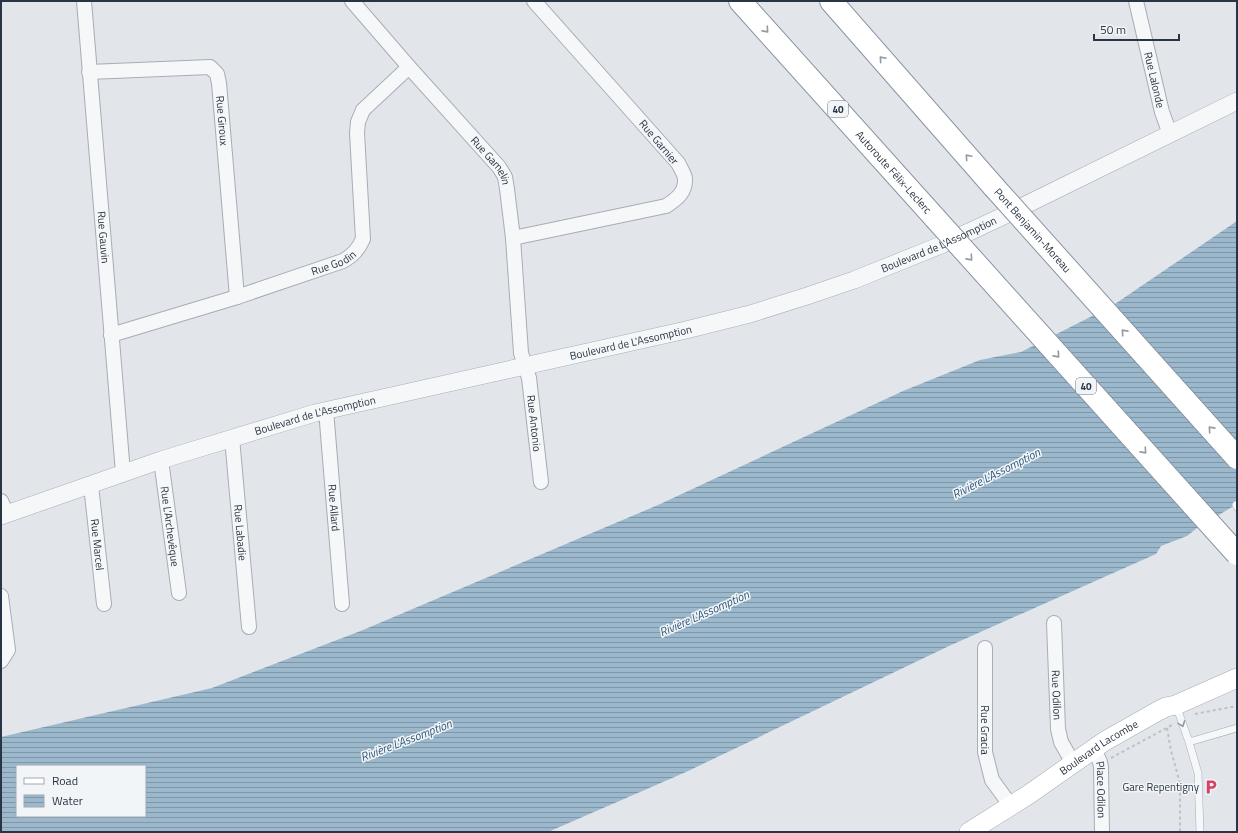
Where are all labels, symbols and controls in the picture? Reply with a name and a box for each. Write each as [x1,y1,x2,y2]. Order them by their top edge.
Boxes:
scale bar [1094,16,1179,42]
text: 50 m [1100,20,1126,39]
one-way arrow [761,25,769,33]
street label: Rue Lalonde [1140,50,1169,110]
one-way arrow [880,57,887,64]
street label: Rue Giroux [212,95,232,146]
road number: 40 [828,101,848,117]
street label: Rue Garnier [635,116,683,168]
street label: Autoroute Félix-Leclerc [852,127,936,217]
street label: Rue Gamelin [467,133,514,186]
one-way arrow [966,154,973,162]
street label: Pont Benjamin-Moreau [990,184,1075,276]
street label: Rue Gauvin [93,210,114,264]
street label: Boulevard de L'Assomption [878,212,999,276]
street label: Rue Godin [309,247,360,279]
one-way arrow [966,253,973,261]
street label: Boulevard de L'Assomption [568,321,693,364]
one-way arrow [1121,329,1129,337]
one-way arrow [1053,350,1060,357]
road number: 40 [1076,378,1096,394]
street label: Boulevard de L'Assomption [253,392,377,439]
street label: Rue Antonio [523,394,545,453]
one-way arrow [1209,426,1216,433]
water label: Rivière L'Assomption [949,442,1044,503]
one-way arrow [1139,446,1147,454]
street label: Rue Allard [324,483,344,532]
street label: Rue L'Archevêque [157,485,183,568]
street label: Rue Labadie [230,504,251,562]
street label: Rue Marcel [87,518,108,571]
water label: Rivière L'Assomption [656,584,753,641]
street label: Rue Odilon [1048,669,1066,720]
street label: Rue Gracia [977,705,993,755]
water label: Rivière L'Assomption [358,713,455,766]
street label: Boulevard Lacombe [1056,716,1141,779]
one-way arrow [1178,720,1186,727]
street label: Place Odilon [1092,760,1110,818]
legend [16,765,146,817]
text: Road [52,771,78,790]
parking icon: Gare Repentigny [1202,778,1220,796]
place label: Gare Repentigny [1123,779,1200,795]
text: Water [52,791,83,810]

